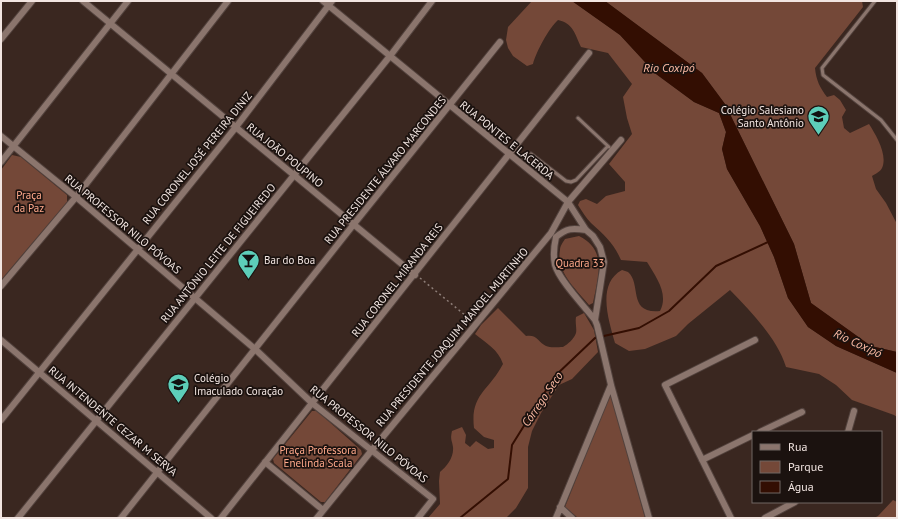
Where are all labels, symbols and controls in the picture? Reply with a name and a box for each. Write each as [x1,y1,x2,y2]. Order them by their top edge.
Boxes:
water label: Rio Coxipó [643,60,695,75]
street label: RUA CORONEL JOSÉ PEREIRA DINIZ [139,89,255,227]
street label: RUA PRESIDENTE ÁLVARO MARCONDES [321,93,449,247]
street label: RUA PONTES E LACERDA [457,98,557,183]
place label: Colégio Salesiano Santo Antônio [721,103,804,130]
school or university icon: Colégio Salesiano Santo Antônio [806,103,832,136]
street label: RUA JOÃO POUPINO [244,120,326,190]
street label: RUA PROFESSOR NILO PÓVOAS [62,171,184,277]
street label: RUA ANTÔNIO LEITE DE FIGUEIREDO [157,181,279,325]
park label: Praça da Paz [14,188,44,215]
street label: RUA CORONEL MIRANDA REIS [348,220,446,340]
street label: RUA PRESIDENTE JOAQUIM MANOEL MURTINHO [373,245,531,429]
bar icon: Bar do Boa [235,247,261,280]
place label: Bar do Boa [264,253,315,267]
park label: Quadra 33 [556,256,604,270]
water label: Rio Coxipó [831,325,885,361]
street label: RUA INTENDENTE CEZAR M SERVA [46,363,181,479]
water label: Córrego Seco [518,369,566,429]
school or university icon: Colégio Imaculado Coração [166,371,192,404]
place label: Colégio Imaculado Coração [194,371,283,398]
street label: RUA PROFESSOR NILO PÓVOAS [307,382,431,486]
legend [752,431,882,503]
text: Rua [788,439,807,454]
park label: Praça Professora Enelinda Scala [280,443,356,470]
text: Parque [788,459,823,474]
text: Água [788,479,814,494]

